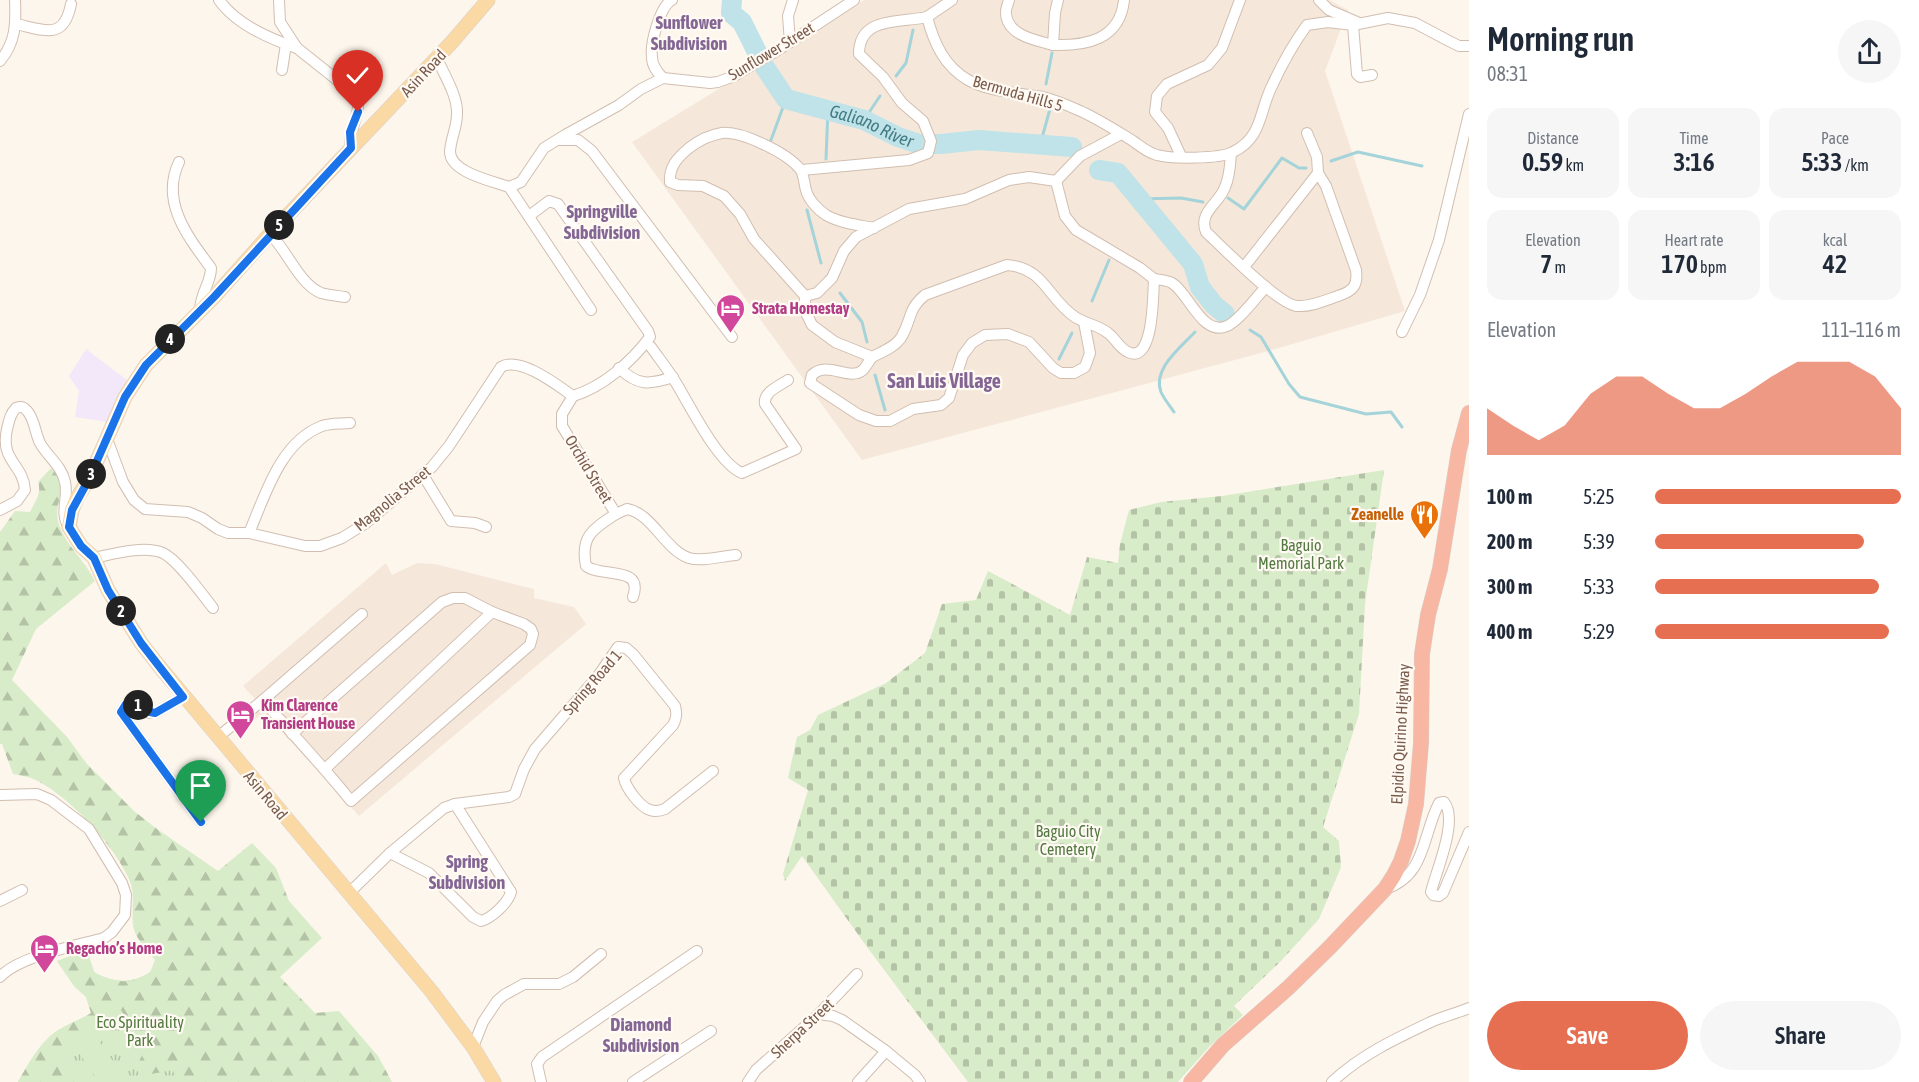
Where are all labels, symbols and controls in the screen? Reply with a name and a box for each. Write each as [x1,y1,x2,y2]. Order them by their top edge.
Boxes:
district label: Sunflower Subdivision [651,12,728,54]
street label: Sunflower Street [725,18,817,84]
text: Morning run [1487,20,1634,58]
button: share [1838,20,1901,83]
street label: Asin Road [397,46,449,100]
pin [332,50,383,112]
icon: check [341,59,374,92]
text: 08:31 [1487,62,1528,85]
street label: Bermuda Hills 5 [971,72,1065,114]
water label: Galiano River [827,100,917,152]
text: Distance [1527,129,1579,147]
text: Time [1679,129,1709,147]
text: Pace [1821,129,1849,147]
text: 0.59 [1522,147,1563,177]
text: 3:16 [1673,147,1715,177]
text: 5:33 [1801,147,1843,177]
text: km [1563,156,1584,174]
text: /km [1843,156,1869,174]
district label: Springville Subdivision [564,201,641,243]
pin: 5 [264,210,294,240]
text: 5 [275,216,283,234]
text: Elevation [1525,231,1581,249]
text: Heart rate [1665,231,1723,249]
text: kcal [1823,231,1847,249]
text: 7 [1540,249,1552,279]
text: 170 [1661,249,1698,279]
text: 42 [1823,249,1847,279]
text: m [1552,258,1566,276]
text: bpm [1698,258,1727,276]
hotel icon: Strata Homestay [715,292,747,334]
place label: Strata Homestay [752,299,850,317]
text: Elevation [1487,318,1556,341]
text: 111–116 m [1821,318,1901,341]
pin: 4 [155,324,185,354]
text: 4 [166,330,174,348]
district label: San Luis Village [887,369,1001,392]
street label: Orchid Street [562,432,617,507]
pin: 3 [76,459,106,489]
street label: Magnolia Street [350,462,435,535]
text: 3 [87,465,95,483]
text: 100 m [1487,485,1532,508]
text: 5:25 [1583,485,1615,508]
restaurant icon: Zeanelle [1409,498,1441,540]
place label: Zeanelle [1351,505,1404,523]
text: 200 m [1487,530,1532,553]
text: 5:39 [1583,530,1615,553]
park label: Baguio Memorial Park [1258,536,1344,572]
text: 300 m [1487,575,1532,598]
text: 5:33 [1583,575,1615,598]
pin: 2 [106,596,136,626]
text: 2 [117,602,125,620]
text: 400 m [1487,620,1532,643]
text: 5:29 [1583,620,1615,643]
street label: Spring Road 1 [559,646,626,719]
street label: Elpidio Quirino Highway [1387,663,1414,805]
pin: 1 [123,690,153,720]
text: 1 [134,696,142,714]
place label: Kim Clarence Transient House [261,696,355,732]
hotel icon: Kim Clarence Transient House [224,698,256,740]
pin [175,760,226,822]
street label: Asin Road [241,767,291,823]
icon: arrive [184,769,217,802]
park label: Baguio City Cemetery [1035,822,1101,859]
district label: Spring Subdivision [429,851,506,893]
hotel icon: Regacho’s Home [29,932,61,974]
place label: Regacho’s Home [66,939,163,957]
street label: Sherpa Street [767,994,838,1062]
button: Save [1487,1001,1688,1070]
button: Share [1700,1001,1901,1070]
park label: Eco Spirituality Park [96,1013,184,1049]
district label: Diamond Subdivision [603,1014,680,1056]

